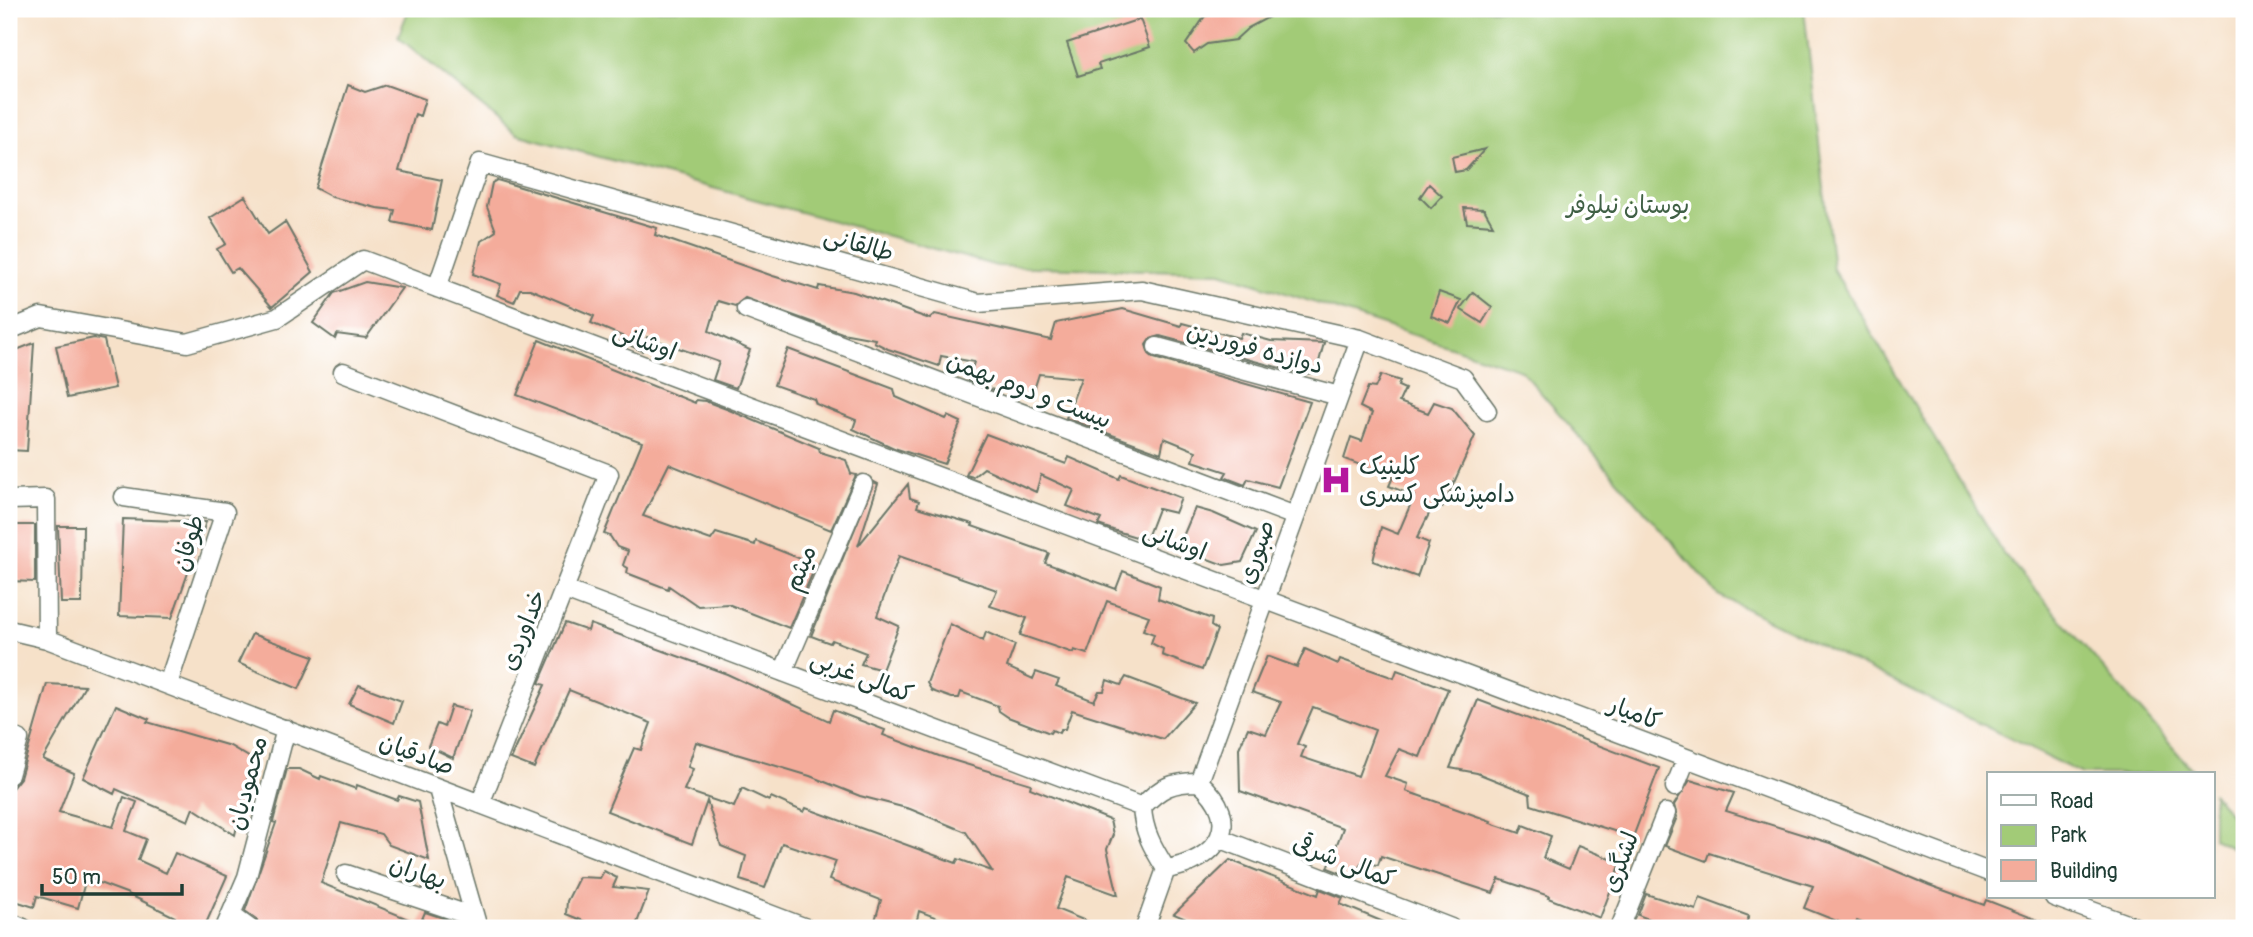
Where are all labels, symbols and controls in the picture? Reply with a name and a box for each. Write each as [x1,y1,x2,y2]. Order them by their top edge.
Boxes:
park label: بوستان نیلوفر [1565,191,1689,221]
street label: طالقانی [821,221,897,268]
street label: اوشانی [609,316,681,367]
street label: دوازده فروردین [1183,316,1326,381]
street label: بیست و دوم بهمن [941,346,1115,439]
place label: کلینیک دامپزشکی کسری [1359,452,1515,509]
hospital icon: کلینیک دامپزشکی کسری [1319,463,1353,497]
street label: طوفان [166,511,211,575]
street label: اوشانی [1139,516,1211,567]
street label: صبوری [1232,516,1281,588]
street label: میثم [778,541,826,597]
street label: خداوردی [494,586,553,675]
street label: کمالی غربی [806,644,917,709]
street label: کامیار [1603,690,1665,737]
street label: صادقیان [375,727,458,782]
street label: محمودیان [221,733,274,833]
legend [1987,772,2214,898]
text: Road [2050,788,2094,815]
text: Park [2050,822,2087,849]
street label: کمالی شرقی [1288,828,1400,894]
street label: لشگری [1596,828,1645,897]
street label: بهاران [386,849,450,896]
scale bar [42,853,182,897]
text: Building [2050,858,2117,885]
text: 50 m [52,864,101,891]

